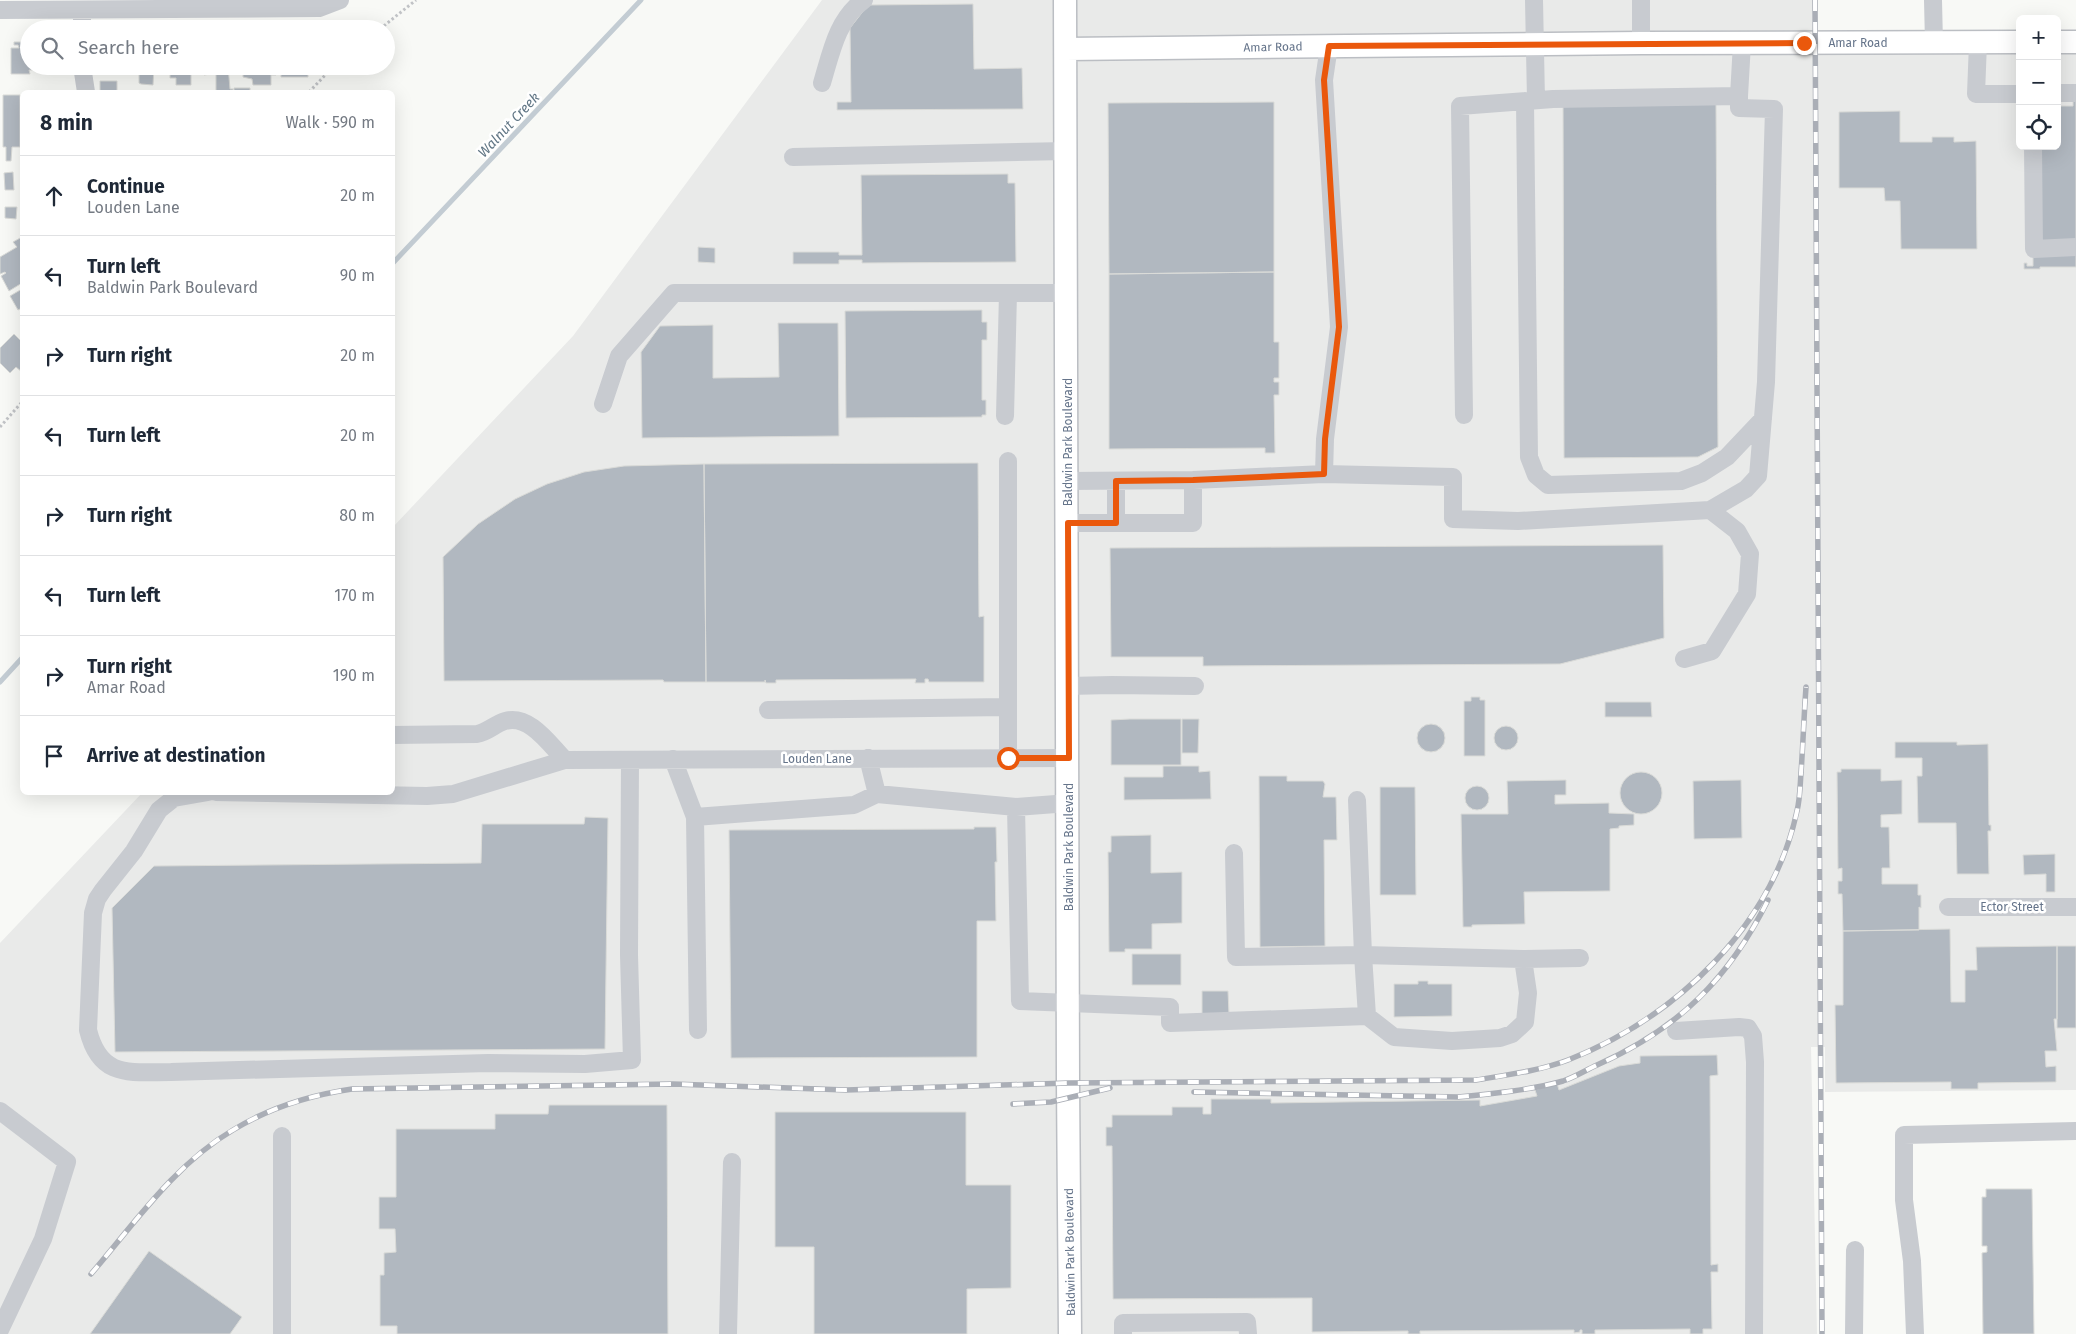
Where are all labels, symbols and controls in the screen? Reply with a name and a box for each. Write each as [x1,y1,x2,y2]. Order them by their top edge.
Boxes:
map controls [2016,15,2061,150]
button: + [2016,15,2061,60]
search box [20,20,395,75]
route end [1793,32,1816,55]
icon: search [38,34,66,62]
text: Search here [78,36,179,59]
street label: Amar Road [1828,36,1888,50]
street label: Amar Road [1243,39,1303,55]
button: − [2016,60,2061,105]
water label: Walnut Creek [475,89,544,161]
button: locate [2016,105,2061,150]
text: 8 min [40,110,93,136]
text: Walk · 590 m [285,113,375,132]
text: Continue [87,175,165,198]
icon: ahead [40,182,68,210]
text: 20 m [340,186,375,205]
text: Louden Lane [87,198,180,217]
text: Turn left [87,255,161,278]
icon: left [40,262,68,290]
text: 90 m [340,266,375,285]
text: Baldwin Park Boulevard [87,278,258,297]
icon: right [40,342,68,370]
text: Turn right [87,344,172,367]
text: 20 m [340,346,375,365]
street label: Baldwin Park Boulevard [1061,378,1075,506]
icon: left [40,422,68,450]
text: Turn left [87,424,161,447]
text: 20 m [340,426,375,445]
icon: right [40,502,68,530]
text: Turn right [87,504,172,527]
text: 80 m [339,506,375,525]
icon: left [40,582,68,610]
text: Turn left [87,584,161,607]
text: 170 m [334,586,375,605]
text: Turn right [87,655,172,678]
icon: right [40,662,68,690]
text: 190 m [333,666,375,685]
text: Amar Road [87,678,166,697]
icon: arrive [40,742,68,770]
text: Arrive at destination [87,744,266,767]
route start [997,747,1020,770]
street label: Louden Lane [782,752,852,766]
street label: Baldwin Park Boulevard [1062,783,1076,911]
street label: Ector Street [1980,900,2044,914]
street label: Baldwin Park Boulevard [1062,1188,1078,1316]

